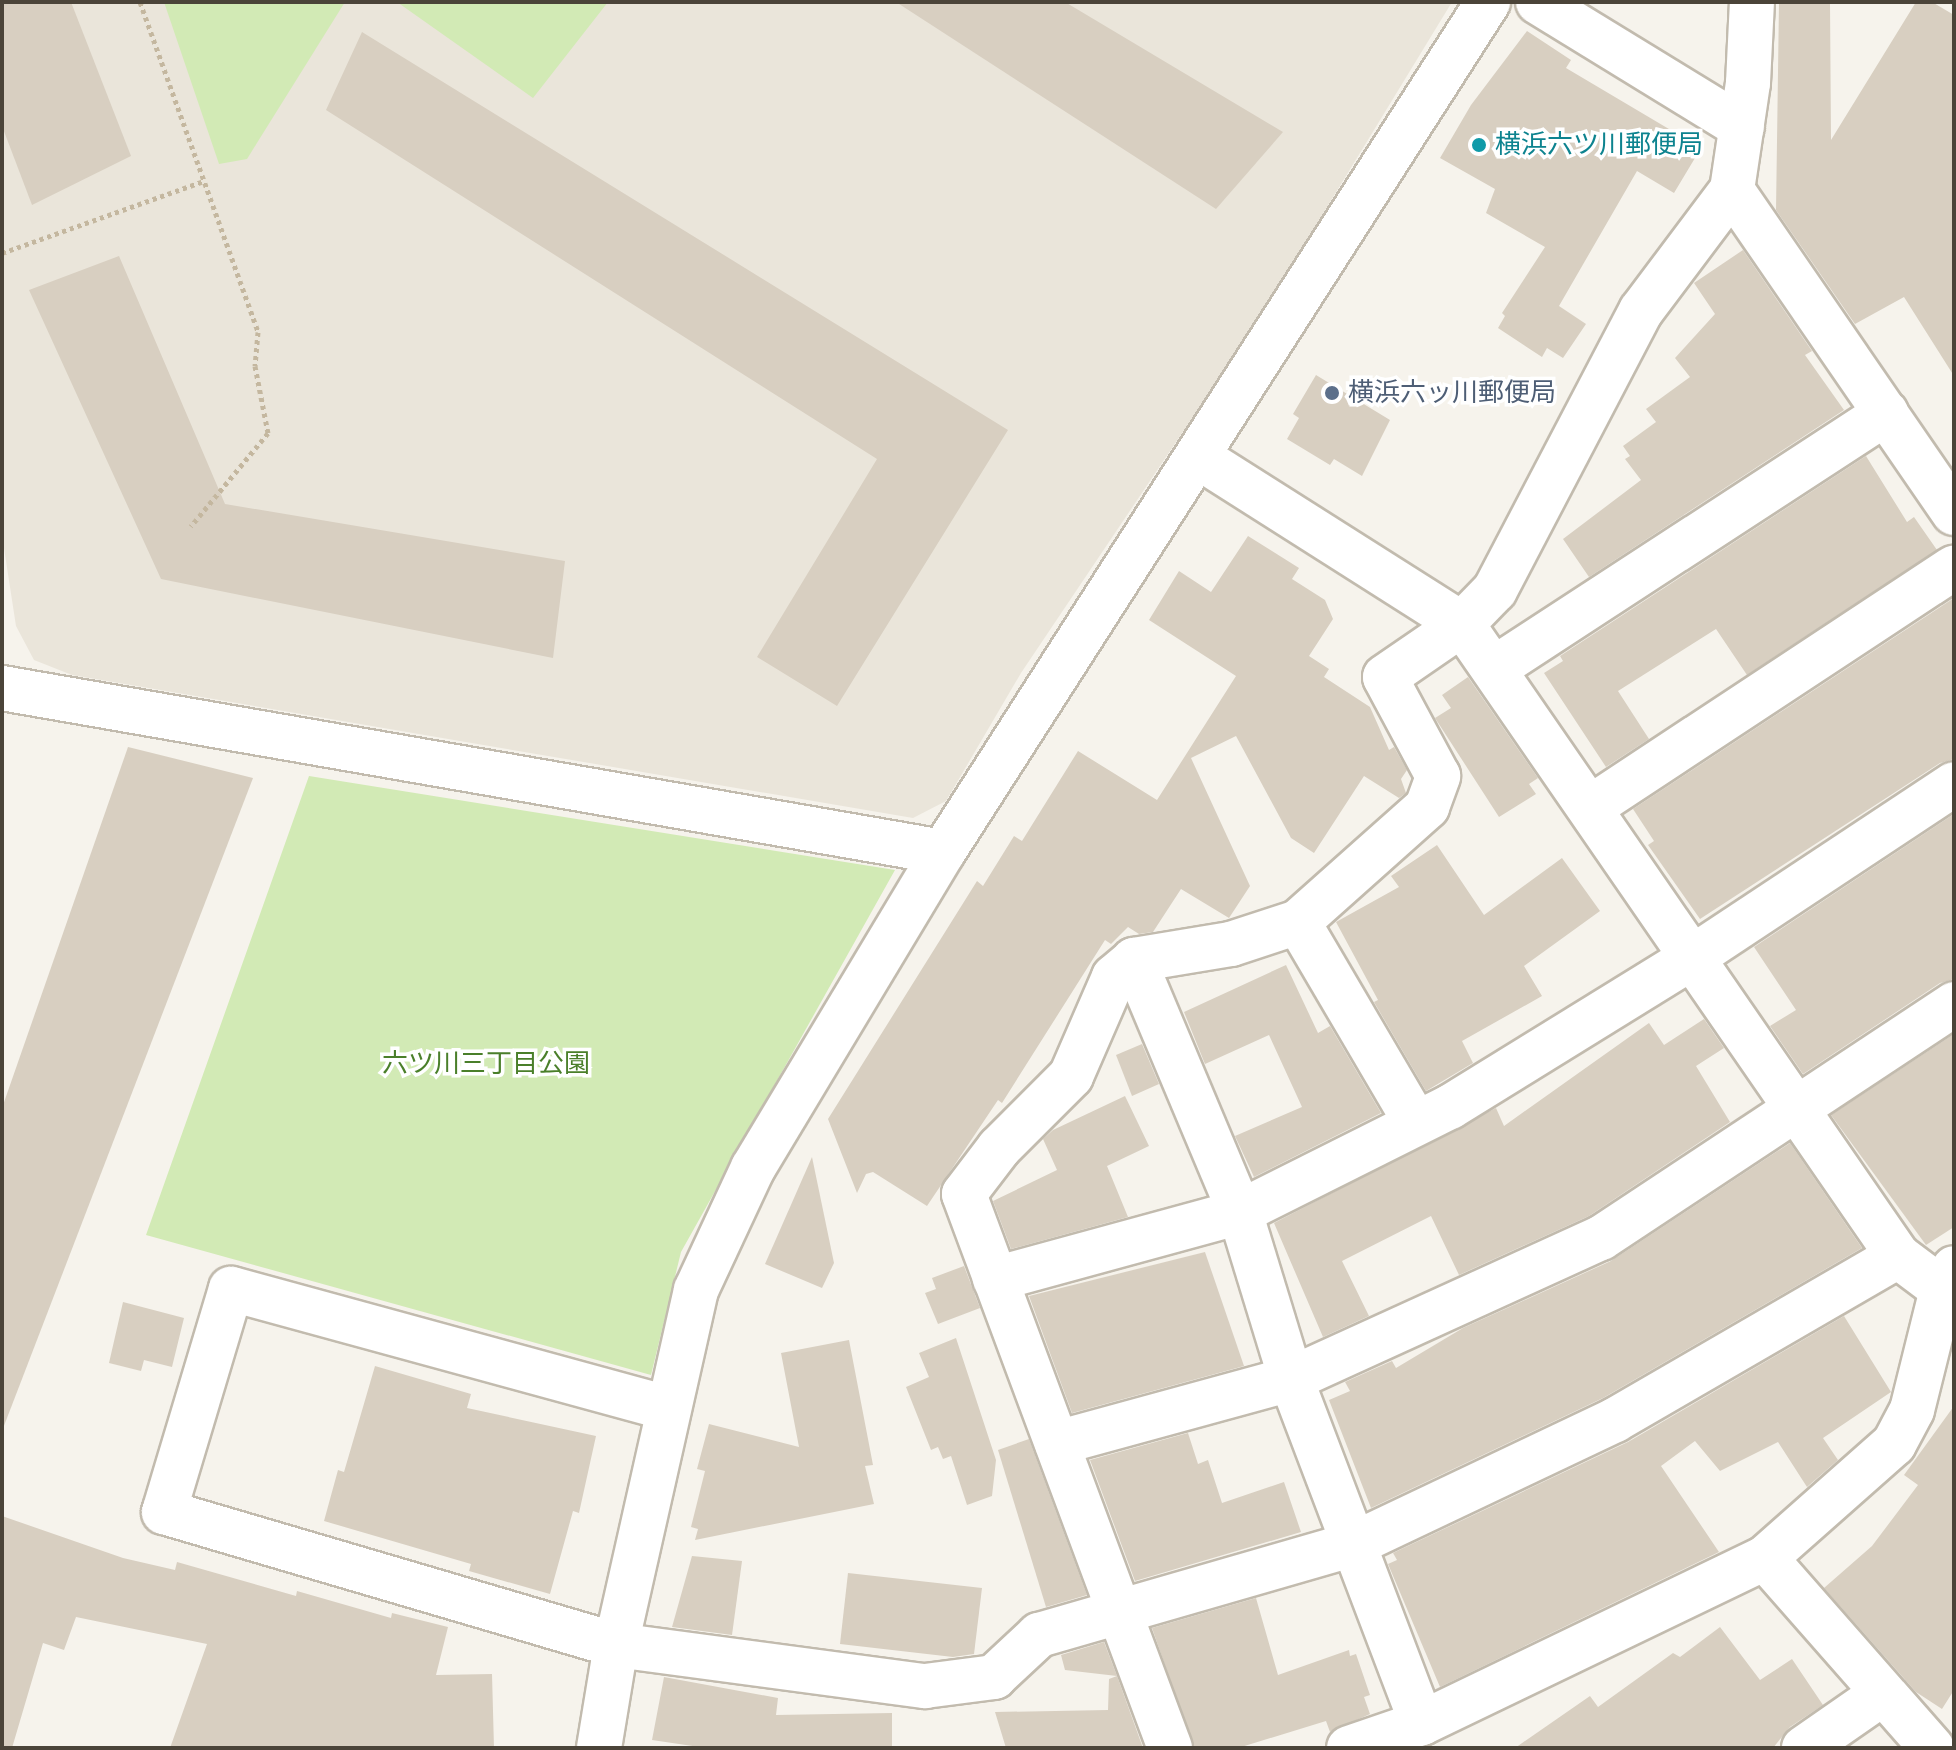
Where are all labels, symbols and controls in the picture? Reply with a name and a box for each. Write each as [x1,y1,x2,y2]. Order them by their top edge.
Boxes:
place label: 横浜六ツ川郵便局 [1495,129,1703,161]
marker: 横浜六ツ川郵便局 [1470,136,1488,154]
place label: 横浜六ッ川郵便局 [1348,377,1556,409]
marker: 横浜六ッ川郵便局 [1323,384,1341,402]
park label: 六ツ川三丁目公園 [382,1048,590,1080]

